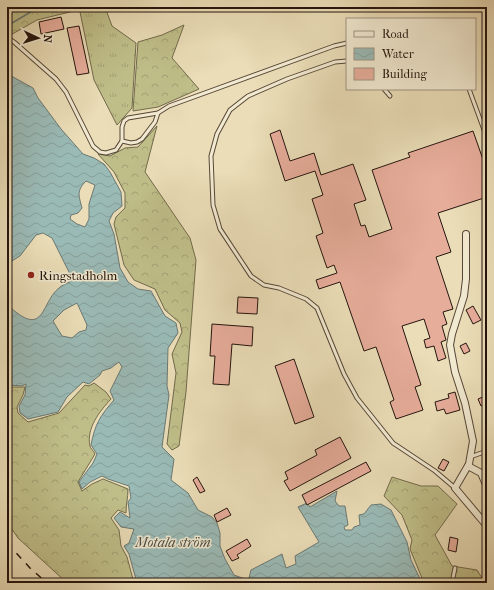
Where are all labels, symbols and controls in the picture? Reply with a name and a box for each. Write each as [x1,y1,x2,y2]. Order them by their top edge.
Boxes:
north arrow [18,18,58,58]
legend [346,18,476,90]
text: Road [382,27,409,41]
text: N [41,34,54,44]
text: Water [381,47,415,61]
text: Building [382,67,427,81]
place label: Ringstadholm [39,268,118,283]
marker: Ringstadholm [26,270,36,280]
water label: Motala ström [134,534,211,551]

